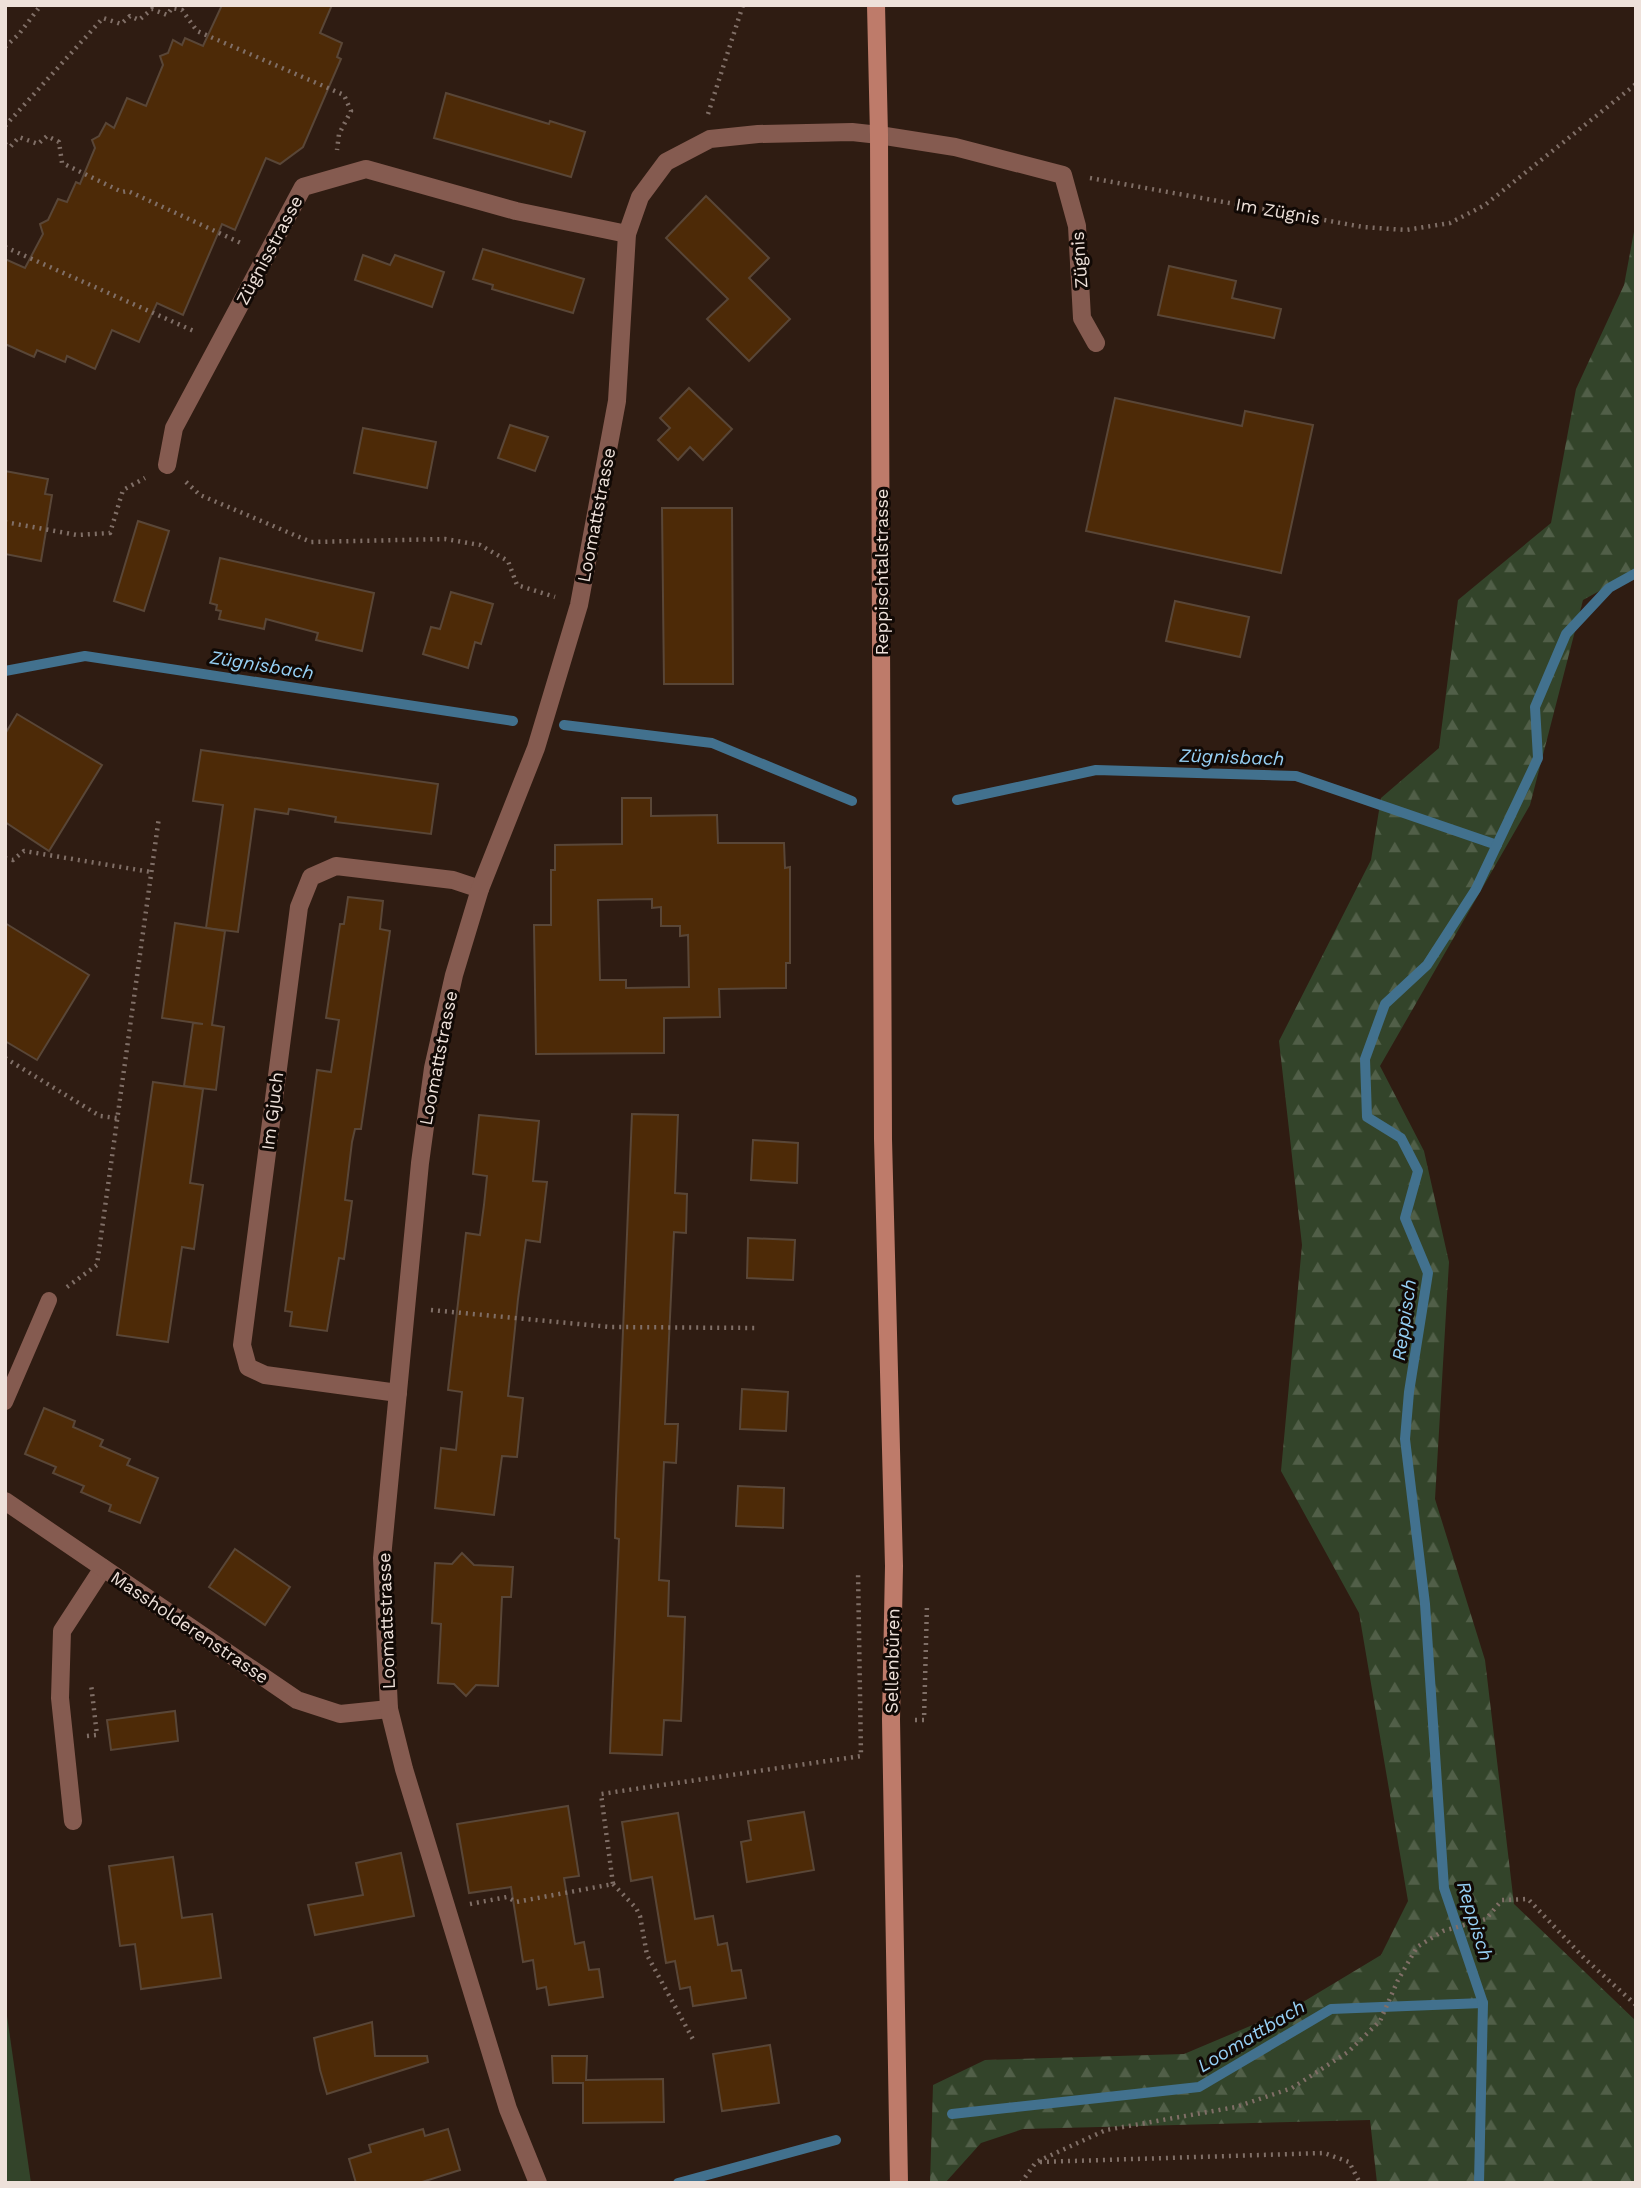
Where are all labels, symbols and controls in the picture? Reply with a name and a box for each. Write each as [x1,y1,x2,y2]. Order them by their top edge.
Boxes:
street label: Zügnisstrasse [231,192,307,308]
street label: Im Zügnis [1234,193,1322,229]
street label: Zügnis [1067,231,1091,289]
street label: Loomattstrasse [573,446,619,584]
street label: Reppischtalstrasse [871,489,892,655]
water label: Zügnisbach [207,645,316,685]
water label: Zügnisbach [1178,744,1285,770]
street label: Loomattstrasse [415,989,461,1127]
street label: Im Gjuch [257,1071,287,1151]
water label: Reppisch [1387,1278,1421,1362]
street label: Loomattstrasse [373,1552,399,1690]
street label: Massholderenstrasse [107,1566,273,1688]
street label: Sellenbüren [881,1608,903,1714]
water label: Reppisch [1452,1878,1498,1964]
water label: Loomattbach [1193,1995,1309,2077]

